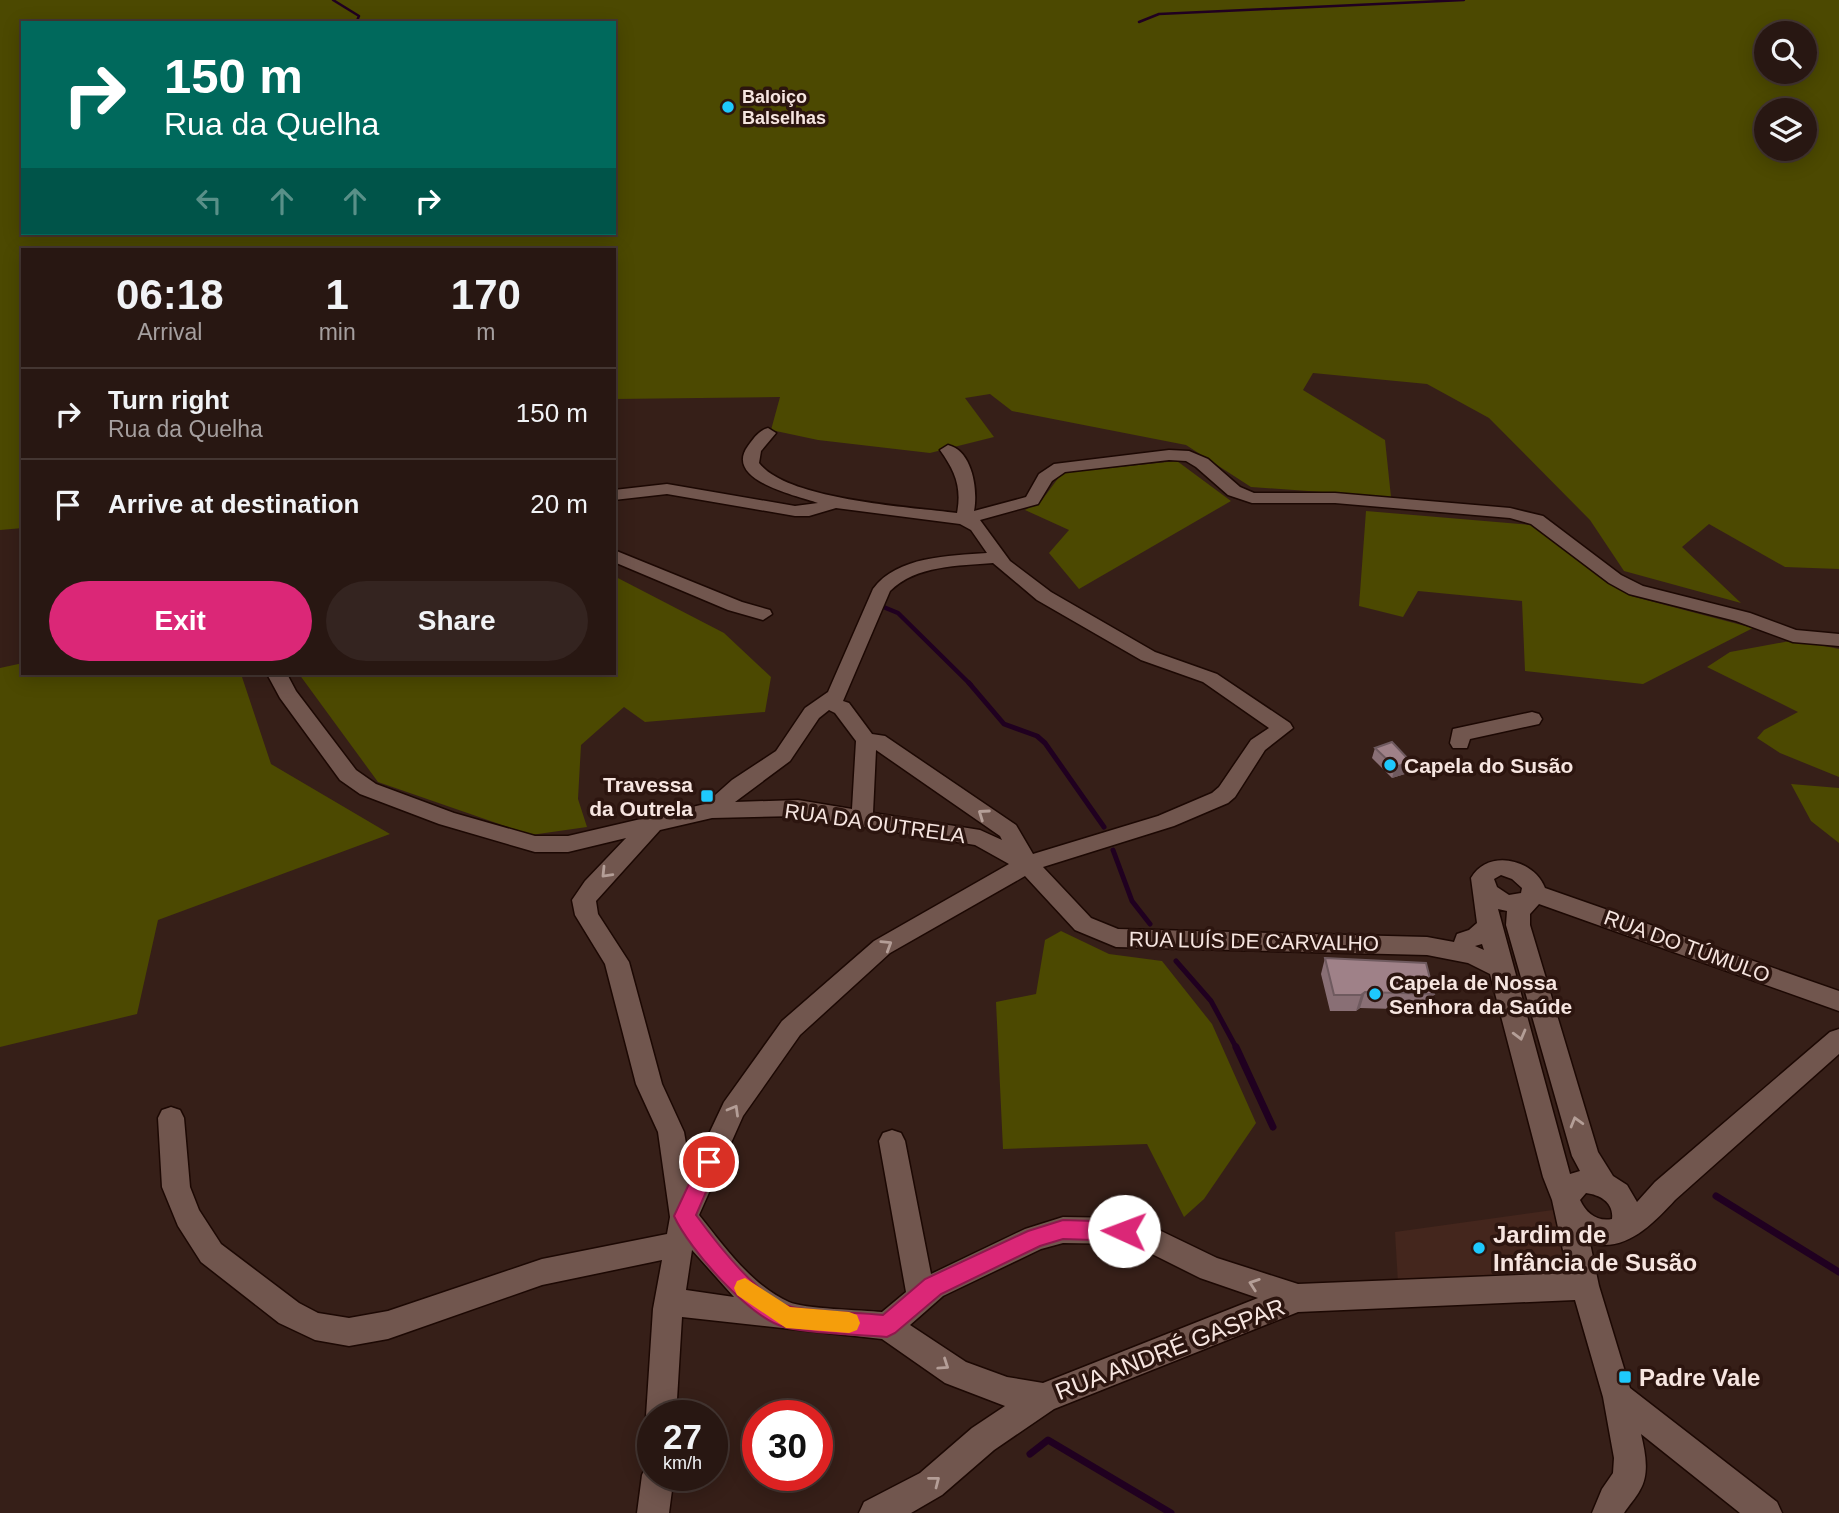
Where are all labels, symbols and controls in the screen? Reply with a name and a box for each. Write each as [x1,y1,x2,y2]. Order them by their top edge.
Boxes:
map controls [1754,21,1817,161]
button: search [1754,21,1817,84]
icon: right [49,49,140,140]
text: 150 m [164,49,303,103]
place label: Baloiço Balselhas [742,87,826,128]
button: layers [1754,98,1817,161]
marker: Baloiço Balselhas [720,99,736,115]
text: Rua da Quelha [164,106,379,142]
icon: left [190,182,228,220]
icon: ahead [263,182,301,220]
icon: ahead [336,182,374,220]
icon: right [409,182,447,220]
text: 06:18 [116,271,224,318]
text: 1 [325,271,349,318]
text: 170 [451,271,521,318]
text: Arrival [137,319,202,345]
text: min [319,319,356,345]
text: m [476,319,495,345]
text: Turn right [108,385,229,415]
icon: right [49,395,87,433]
text: 150 m [516,398,588,428]
text: Rua da Quelha [108,416,263,442]
icon: arrive [49,486,87,524]
text: Arrive at destination [108,489,359,519]
text: 20 m [530,489,588,519]
button: Exit [49,581,312,661]
button: Share [326,581,588,661]
place label: Capela do Susão [1404,754,1573,777]
marker: Capela do Susão [1382,757,1398,773]
place label: Travessa da Outrela [589,773,693,820]
marker: Travessa da Outrela [699,788,715,804]
street label: RUA DA OUTRELA [783,799,967,847]
one-way arrow [978,810,991,822]
one-way arrow [601,865,614,878]
street label: RUA DO TÚMULO [1601,905,1773,987]
street label: RUA LUÍS DE CARVALHO [1129,927,1379,955]
one-way arrow [879,941,892,953]
place label: Capela de Nossa Senhora da Saúde [1389,971,1572,1018]
marker: Capela de Nossa Senhora da Saúde [1367,986,1383,1002]
one-way arrow [1512,1029,1526,1041]
one-way arrow [726,1105,739,1118]
one-way arrow [1570,1116,1585,1128]
pin [679,1132,739,1192]
icon: arrive [690,1143,728,1181]
position arrow [1087,1194,1161,1268]
place label: Jardim de Infância de Susão [1493,1221,1697,1276]
marker: Jardim de Infância de Susão [1471,1240,1487,1256]
one-way arrow [1249,1277,1261,1292]
street label: RUA ANDRÉ GASPAR [1051,1293,1289,1405]
one-way arrow [936,1357,949,1370]
place label: Padre Vale [1639,1364,1760,1391]
marker: Padre Vale [1617,1369,1633,1385]
speed limit sign: 30 [742,1400,833,1491]
text: 27 [663,1417,702,1456]
text: km/h [663,1453,702,1473]
one-way arrow [927,1476,939,1489]

